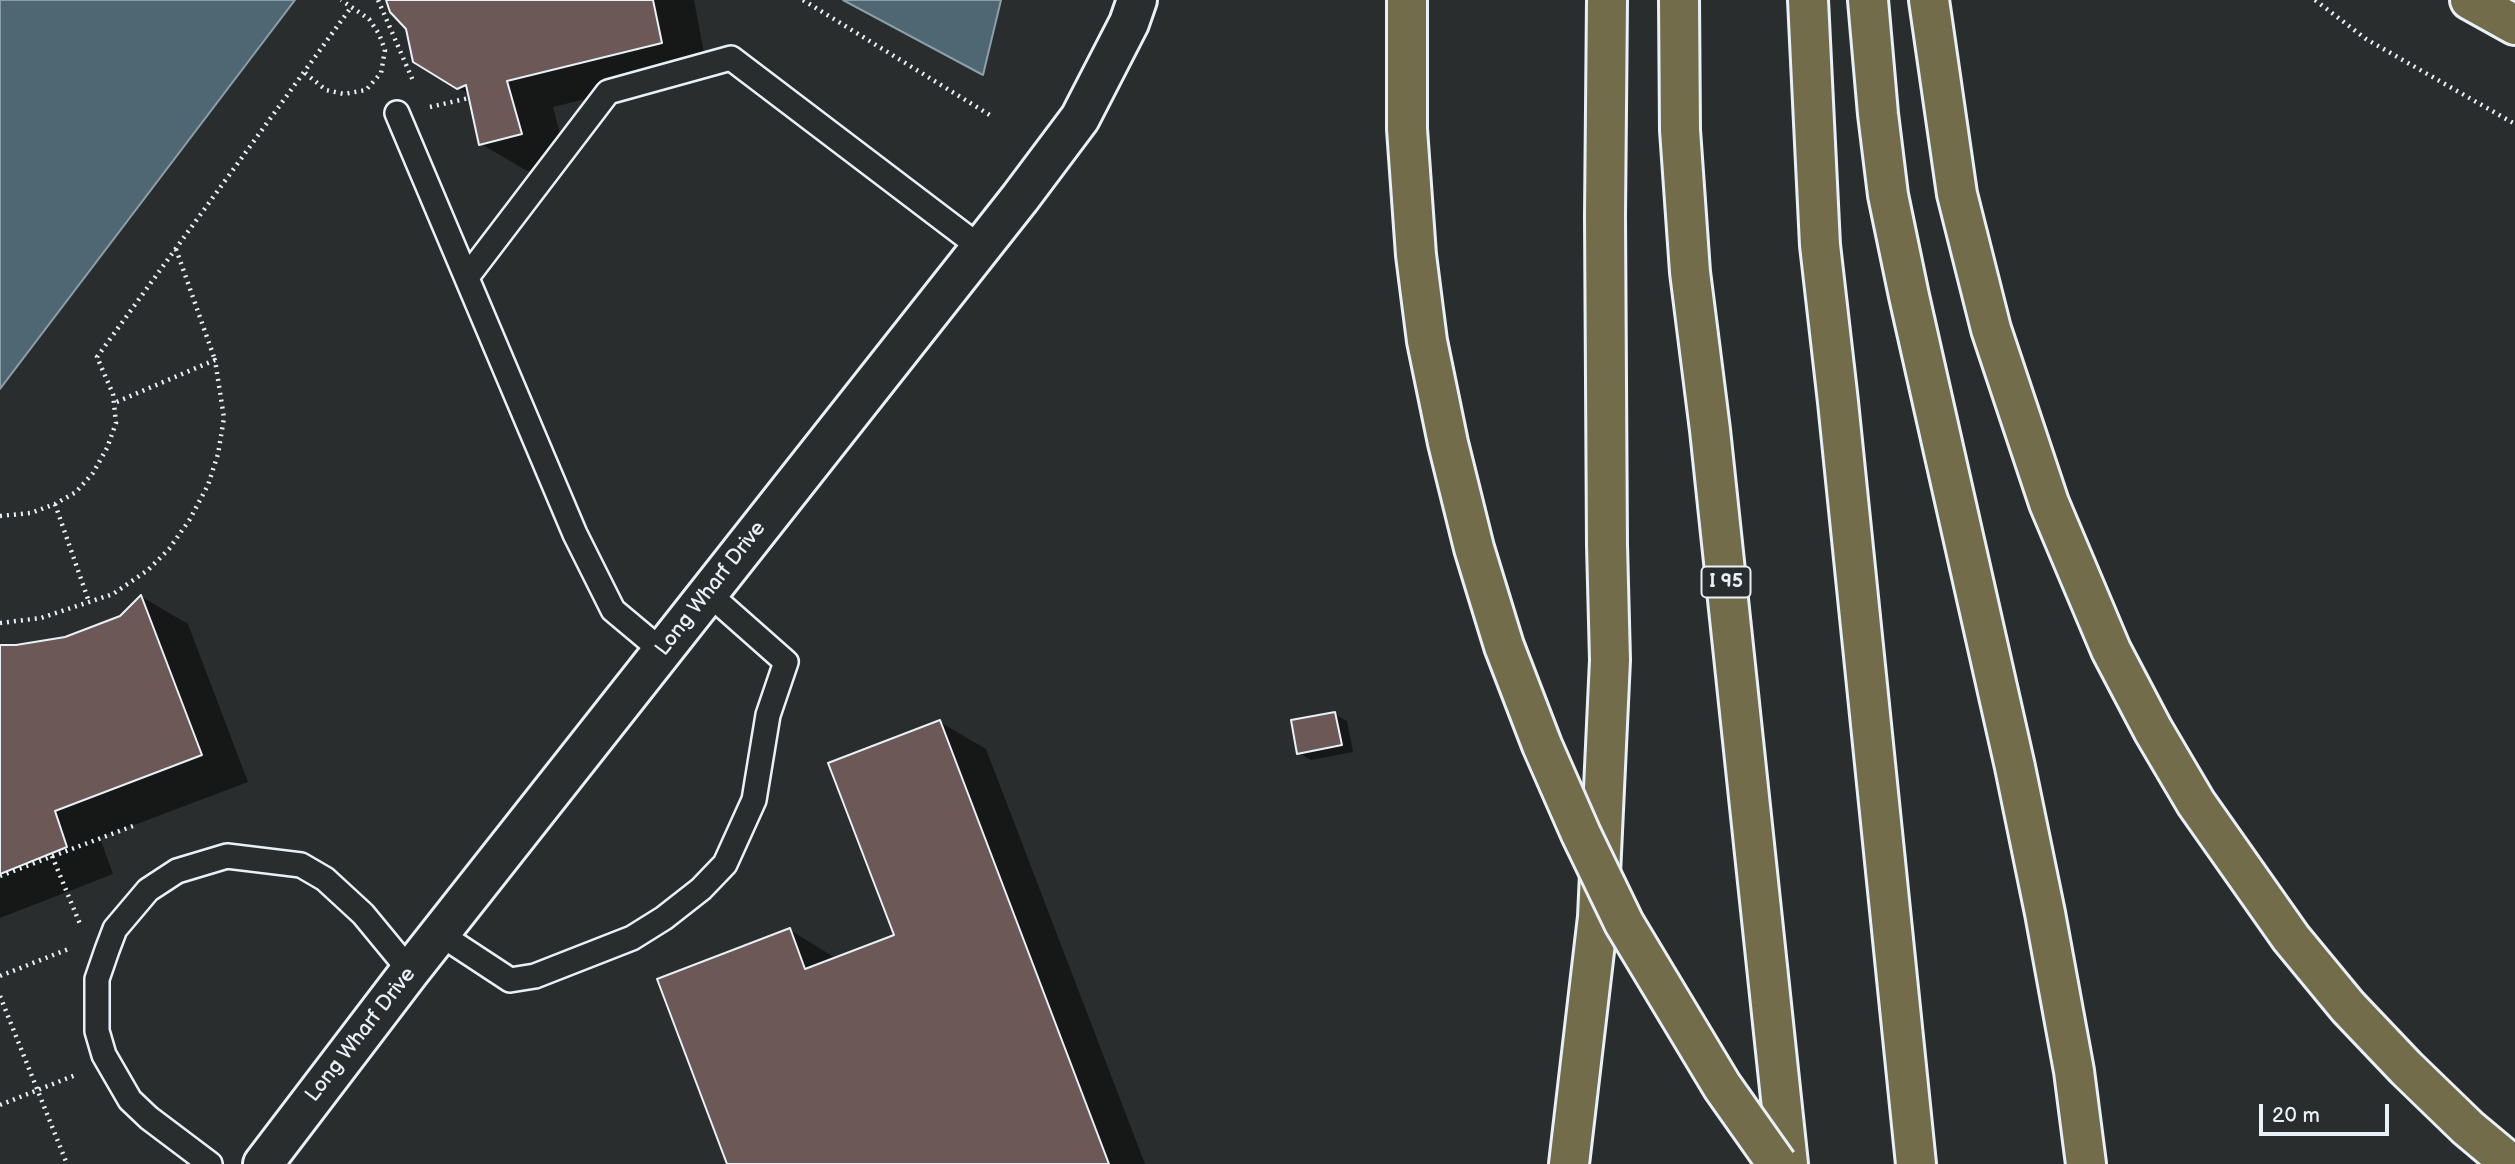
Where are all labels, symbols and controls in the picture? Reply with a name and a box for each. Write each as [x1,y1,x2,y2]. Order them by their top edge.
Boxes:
street label: Long Wharf Drive [651,517,771,661]
road number: I 95 [1702,566,1750,597]
street label: Long Wharf Drive [301,963,421,1107]
scale bar [2263,1090,2392,1134]
text: 20 m [2272,1103,2320,1128]

